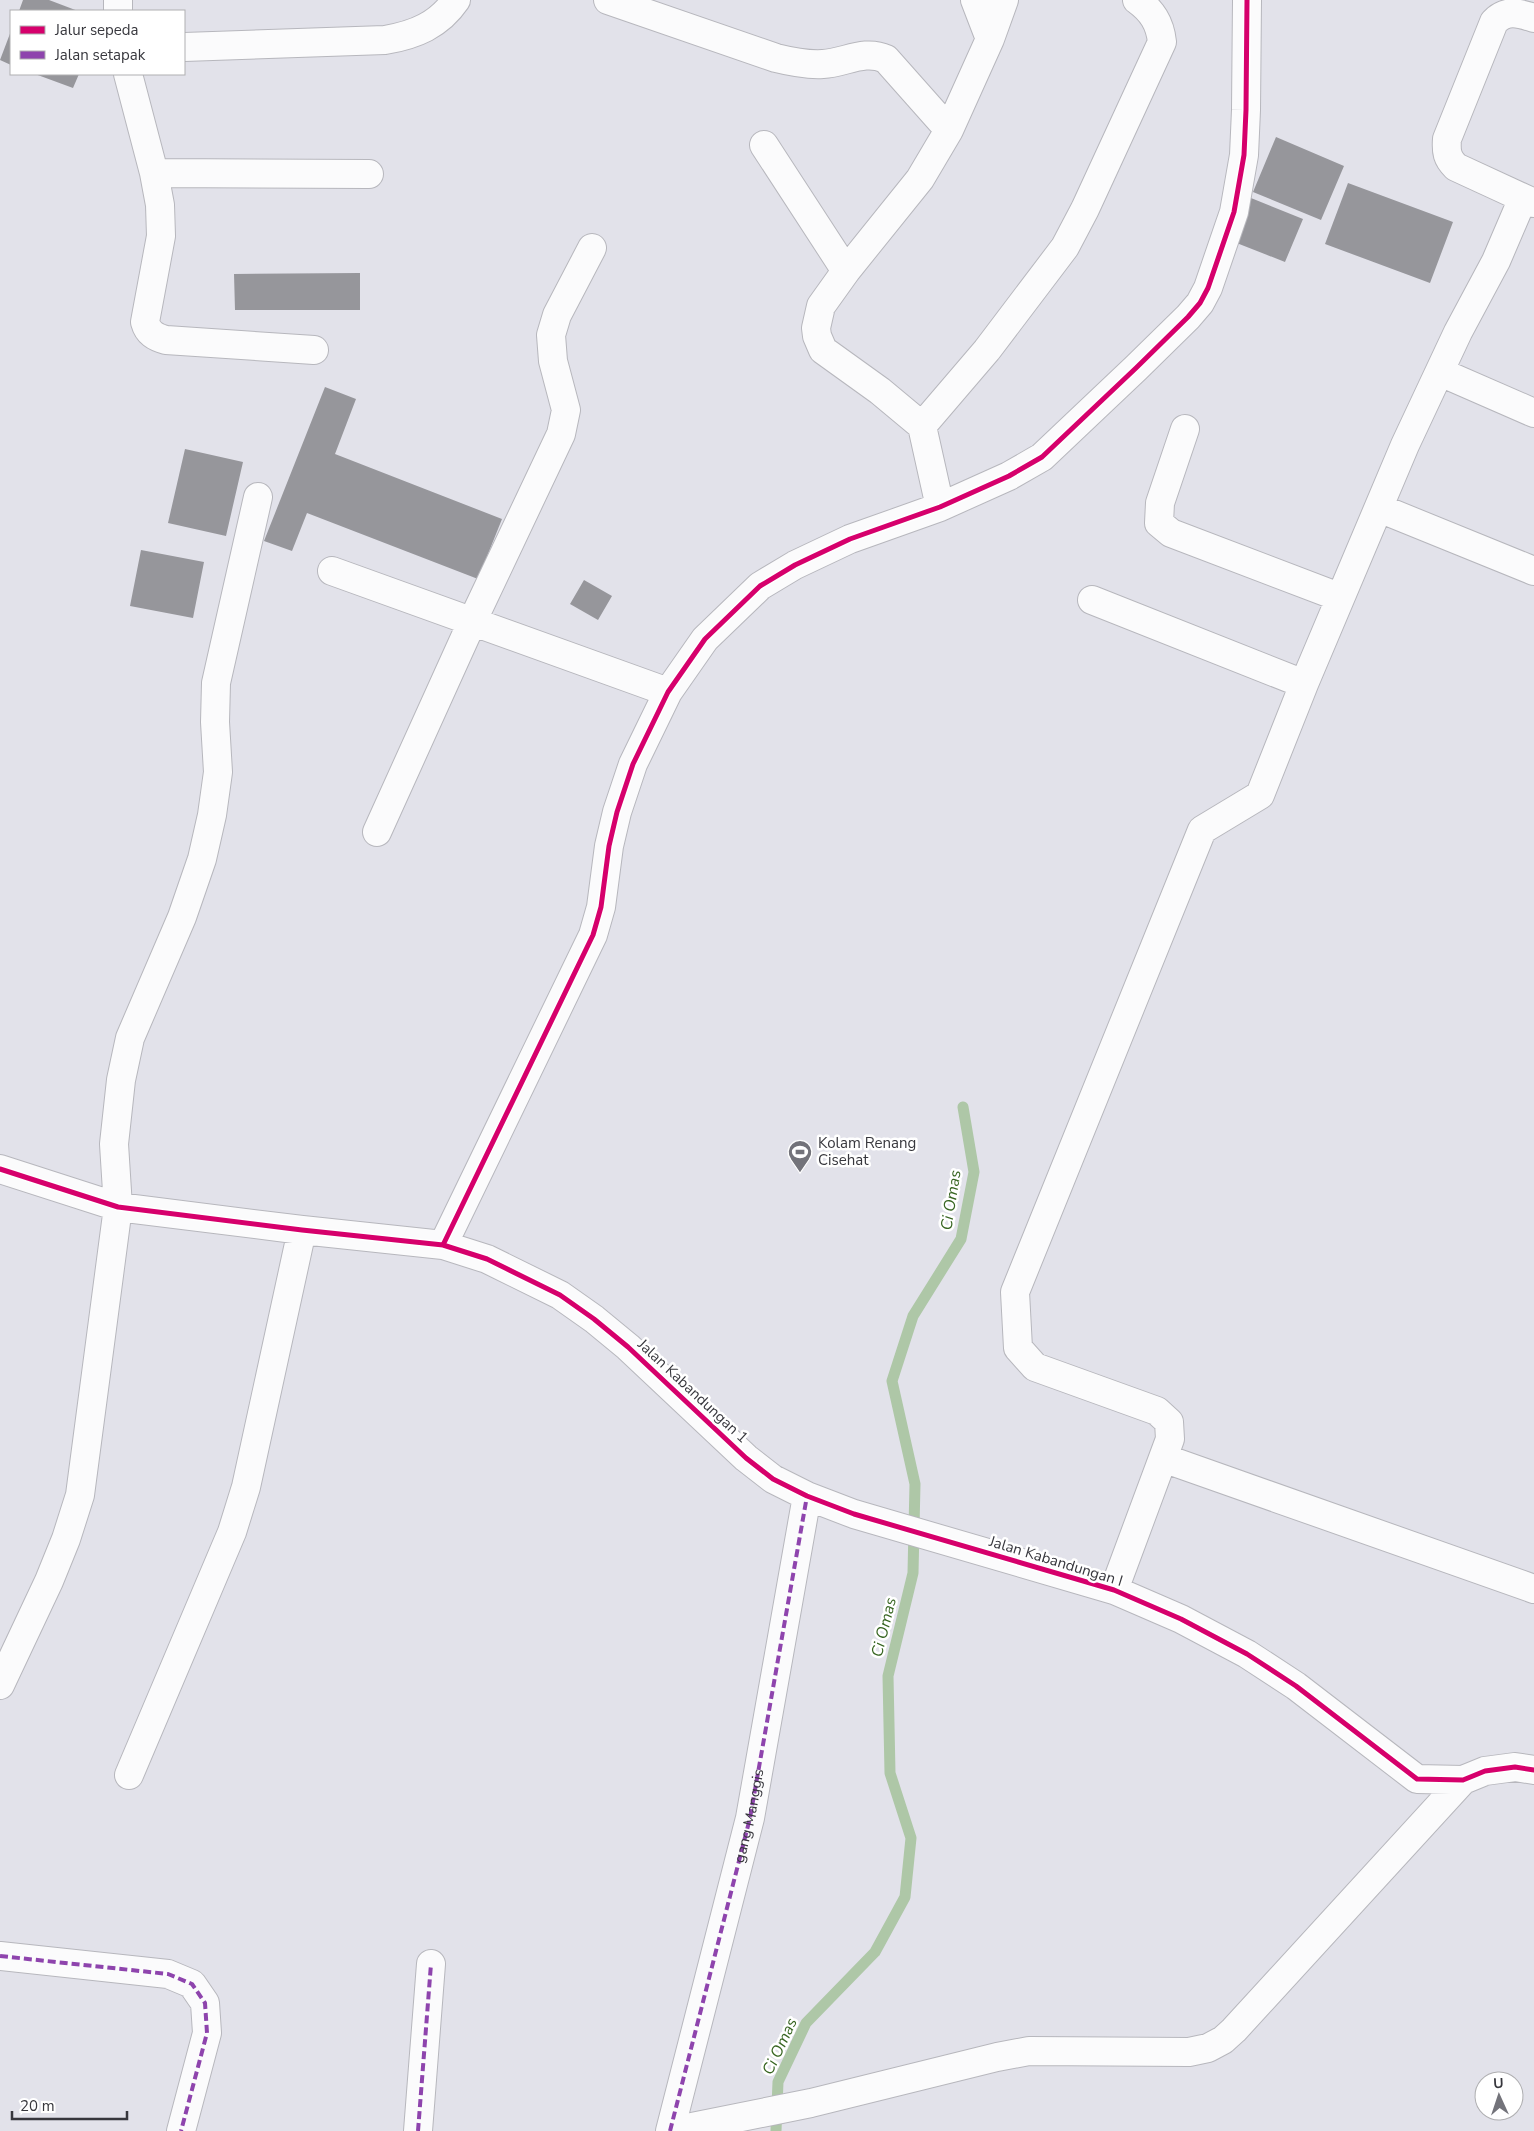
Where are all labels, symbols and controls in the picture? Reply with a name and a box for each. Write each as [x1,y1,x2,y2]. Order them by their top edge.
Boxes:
legend [10,10,185,75]
text: Jalur sepeda [54,20,139,40]
text: Jalan setapak [54,45,146,65]
place label: Kolam Renang Cisehat [818,1133,916,1170]
sports icon: Kolam Renang Cisehat [787,1139,813,1173]
water label: Ci Omas [935,1168,967,1232]
street label: Jalan Kabandungan 1 [633,1334,752,1447]
street label: Jalan Kabandungan I [986,1531,1125,1591]
water label: Ci Omas [866,1595,902,1659]
street label: gang Manggis [729,1767,769,1865]
water label: Ci Omas [757,2014,803,2079]
north arrow [1474,2071,1524,2121]
text: U [1493,2074,1504,2093]
scale bar [12,2088,128,2120]
text: 20 m [20,2096,55,2116]

